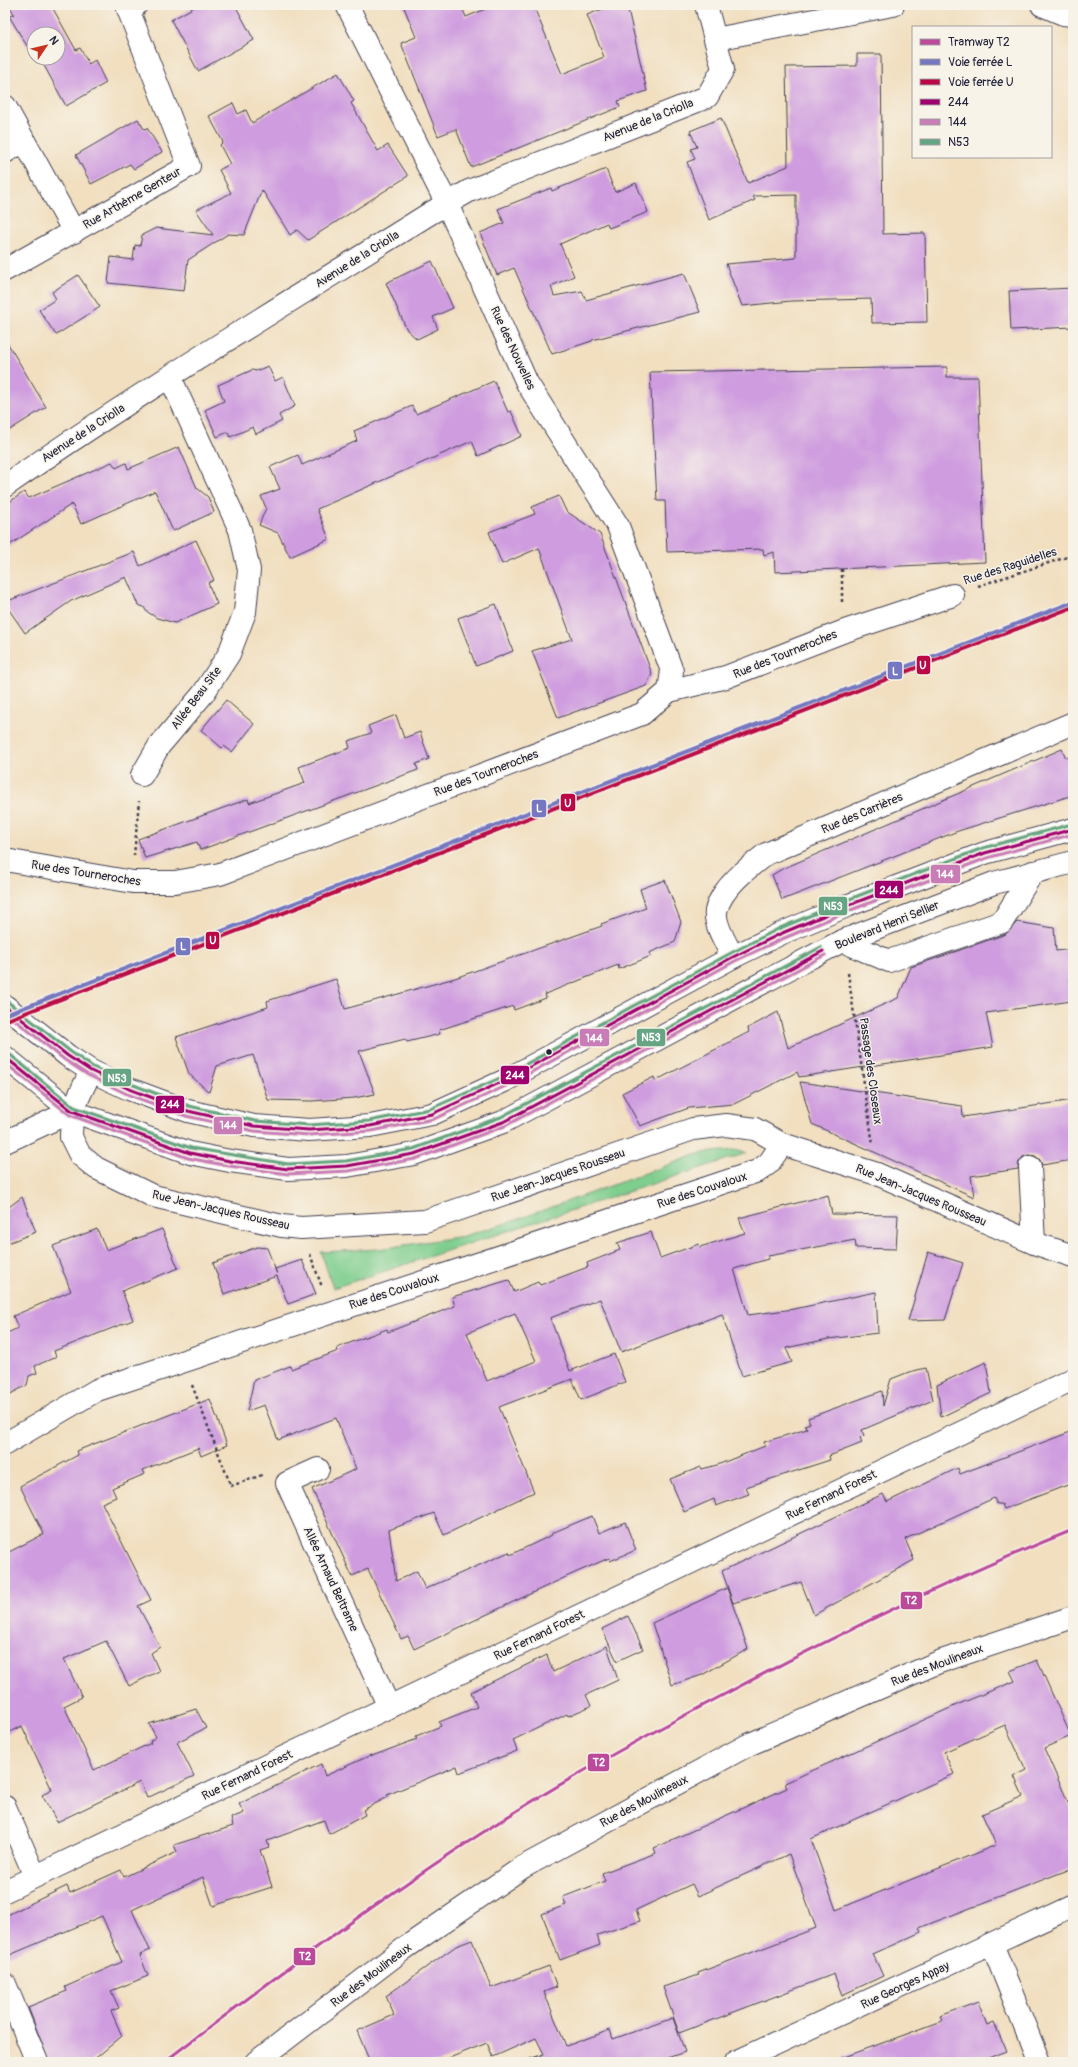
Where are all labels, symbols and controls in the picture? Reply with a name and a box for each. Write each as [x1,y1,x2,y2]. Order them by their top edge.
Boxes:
north arrow [26,26,66,66]
legend [912,26,1052,158]
text: N [46,34,62,48]
text: Tramway T2 [948,35,1010,50]
text: Voie ferrée L [948,55,1013,70]
text: Voie ferrée U [948,75,1014,90]
street label: Avenue de la Criolla [601,95,696,146]
text: 244 [948,95,969,110]
text: 144 [948,115,967,130]
text: N53 [948,135,970,150]
street label: Rue Arthème Genteur [80,164,185,233]
street label: Avenue de la Criolla [312,227,403,291]
street label: Rue des Nouvelles [487,304,539,393]
street label: Avenue de la Criolla [39,401,128,466]
street label: Rue des Raguidelles [962,544,1059,589]
street label: Rue des Tourneroches [731,627,840,682]
line badge: U [916,655,931,675]
text: U [919,659,927,672]
line badge: L [887,661,903,680]
street label: Allée Beau Site [168,664,225,733]
text: L [892,665,898,678]
street label: Rue des Tourneroches [432,746,541,800]
street label: Rue des Carrières [819,789,906,837]
line badge: U [560,793,576,812]
text: U [564,797,572,810]
line badge: L [531,799,547,818]
text: L [536,802,542,815]
street label: Rue des Tourneroches [30,857,142,890]
line badge: 144 [930,864,961,884]
text: 144 [936,868,954,881]
line badge: 244 [874,880,904,899]
text: 244 [880,884,899,897]
line badge: N53 [818,896,848,916]
street label: Boulevard Henri Sellier [833,897,942,953]
text: N53 [823,900,843,913]
line badge: U [205,931,220,950]
text: U [209,934,217,947]
line badge: L [175,937,191,956]
text: L [180,940,186,953]
street label: Passage des Closeaux [856,1017,885,1126]
line badge: 144 [579,1028,610,1047]
line badge: N53 [636,1028,666,1047]
text: N53 [641,1031,661,1044]
text: 144 [585,1032,603,1045]
unlabelled marker [544,1047,554,1057]
line badge: 244 [500,1065,530,1085]
line badge: N53 [102,1068,132,1087]
text: 244 [506,1069,525,1082]
text: N53 [107,1072,127,1085]
line badge: 244 [155,1095,185,1114]
text: 244 [161,1098,180,1111]
line badge: 144 [213,1116,243,1135]
text: 144 [219,1119,237,1132]
street label: Rue Jean-Jacques Rousseau [489,1145,627,1205]
street label: Rue Jean-Jacques Rousseau [853,1161,988,1230]
street label: Rue des Couvaloux [655,1169,749,1212]
street label: Rue Jean-Jacques Rousseau [151,1187,291,1234]
street label: Rue des Couvaloux [347,1270,441,1313]
street label: Rue Fernand Forest [783,1467,879,1524]
street label: Allée Arnaud Beltrame [300,1524,361,1634]
line badge: T2 [900,1591,923,1610]
text: T2 [904,1594,917,1607]
street label: Rue Fernand Forest [491,1607,587,1664]
street label: Rue des Moulineaux [889,1641,985,1690]
street label: Rue Fernand Forest [199,1747,295,1804]
line badge: T2 [587,1753,610,1772]
text: T2 [592,1756,605,1769]
street label: Rue des Moulineaux [598,1772,691,1831]
street label: Rue des Moulineaux [328,1940,415,2011]
line badge: T2 [293,1947,316,1966]
text: T2 [298,1950,311,1963]
street label: Rue Georges Appay [859,1958,952,2013]

